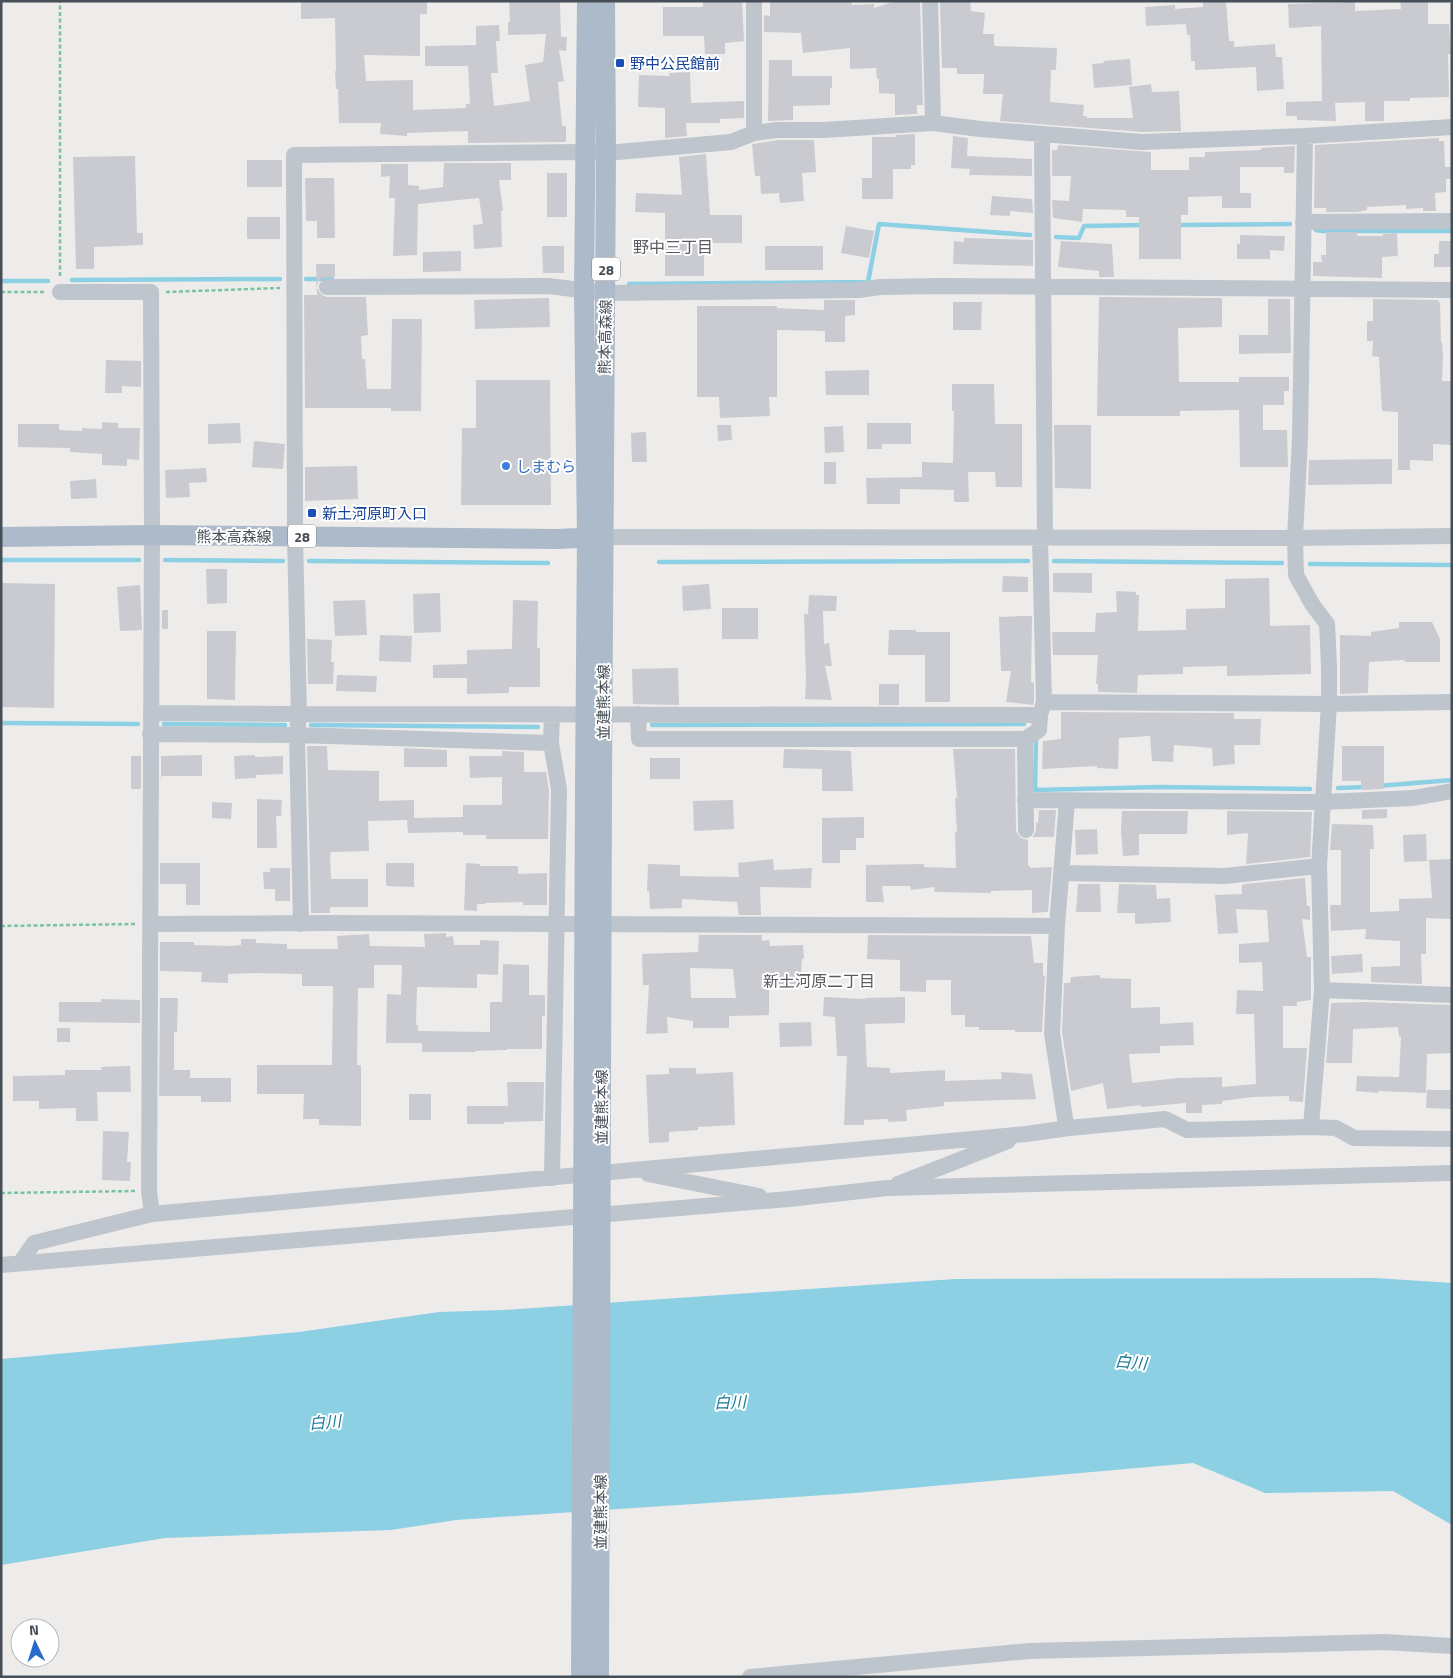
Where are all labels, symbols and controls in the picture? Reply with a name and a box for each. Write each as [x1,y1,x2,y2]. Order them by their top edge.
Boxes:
place label: 野中公民館前 [630,52,720,75]
marker: 野中公民館前 [614,57,626,69]
district label: 野中三丁目 [633,235,713,259]
road number: 28 [592,258,620,280]
street label: 熊本高森線 [593,299,617,375]
place label: しまむら [516,455,576,478]
marker: しまむら [500,460,512,472]
place label: 新土河原町入口 [322,502,427,525]
marker: 新土河原町入口 [306,507,318,519]
road number: 28 [288,524,316,548]
street label: 熊本高森線 [196,525,272,548]
street label: 並建熊本線 [592,664,615,740]
district label: 新土河原二丁目 [763,969,875,993]
street label: 並建熊本線 [590,1069,613,1145]
water label: 白川 [1114,1349,1150,1376]
water label: 白川 [714,1389,748,1415]
water label: 白川 [308,1408,344,1435]
street label: 並建熊本線 [589,1474,612,1550]
north arrow [10,1618,60,1668]
text: N [28,1619,40,1640]

